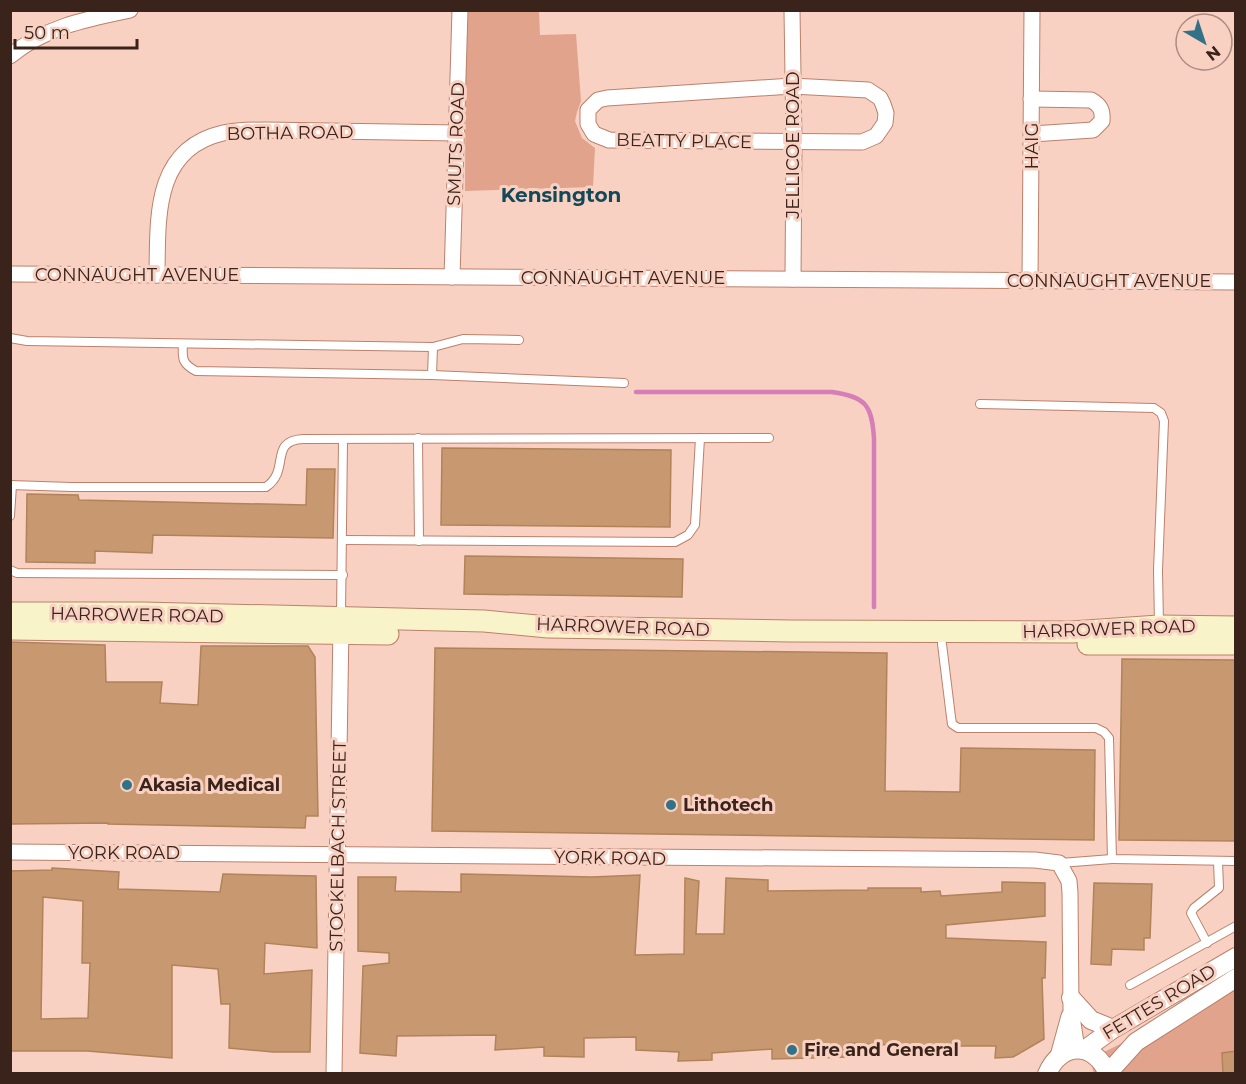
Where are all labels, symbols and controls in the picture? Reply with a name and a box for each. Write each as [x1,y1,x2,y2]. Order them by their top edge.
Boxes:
scale bar [15,12,136,50]
north arrow [1174,12,1234,72]
text: 50 m [24,22,70,44]
text: N [1202,42,1224,65]
street label: JELLICOE ROAD [782,71,804,220]
street label: SMUTS ROAD [443,82,469,206]
street label: BOTHA ROAD [226,121,354,145]
street label: HAIG [1021,123,1043,169]
street label: BEATTY PLACE [616,129,752,153]
district label: Kensington [501,183,621,207]
street label: CONNAUGHT AVENUE [35,264,239,286]
street label: CONNAUGHT AVENUE [521,267,725,289]
street label: CONNAUGHT AVENUE [1007,270,1211,292]
street label: HARROWER ROAD [50,602,224,628]
street label: HARROWER ROAD [536,613,710,641]
street label: HARROWER ROAD [1022,615,1196,643]
street label: STOCKELBACH STREET [325,739,351,952]
place label: Akasia Medical [138,774,280,796]
marker: Akasia Medical [120,778,134,792]
place label: Lithotech [683,794,773,816]
marker: Lithotech [664,798,678,812]
street label: YORK ROAD [68,842,180,864]
street label: YORK ROAD [554,846,666,870]
street label: FETTES ROAD [1099,960,1219,1044]
place label: Fire and General [804,1039,959,1061]
marker: Fire and General [785,1043,799,1057]

